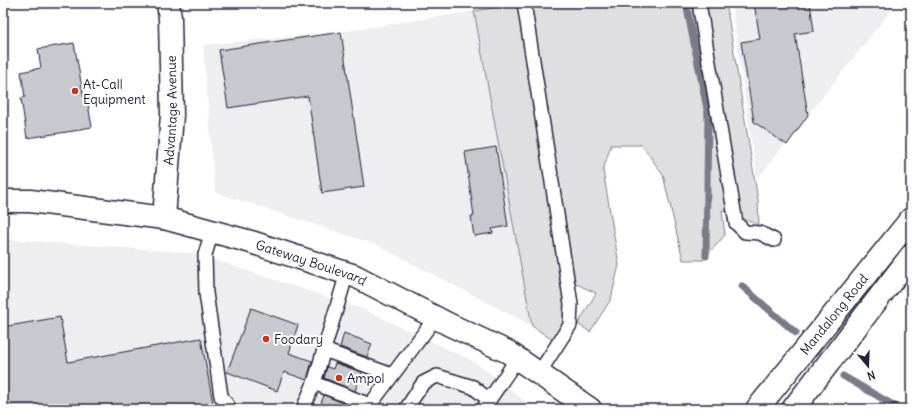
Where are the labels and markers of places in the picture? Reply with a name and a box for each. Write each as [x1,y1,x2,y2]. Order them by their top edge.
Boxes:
place label: At-Call Equipment [83,76,146,108]
marker: At-Call Equipment [70,86,80,96]
place label: Foodary [274,331,323,348]
marker: Foodary [261,334,271,344]
place label: Ampol [347,370,384,387]
marker: Ampol [334,373,344,383]

